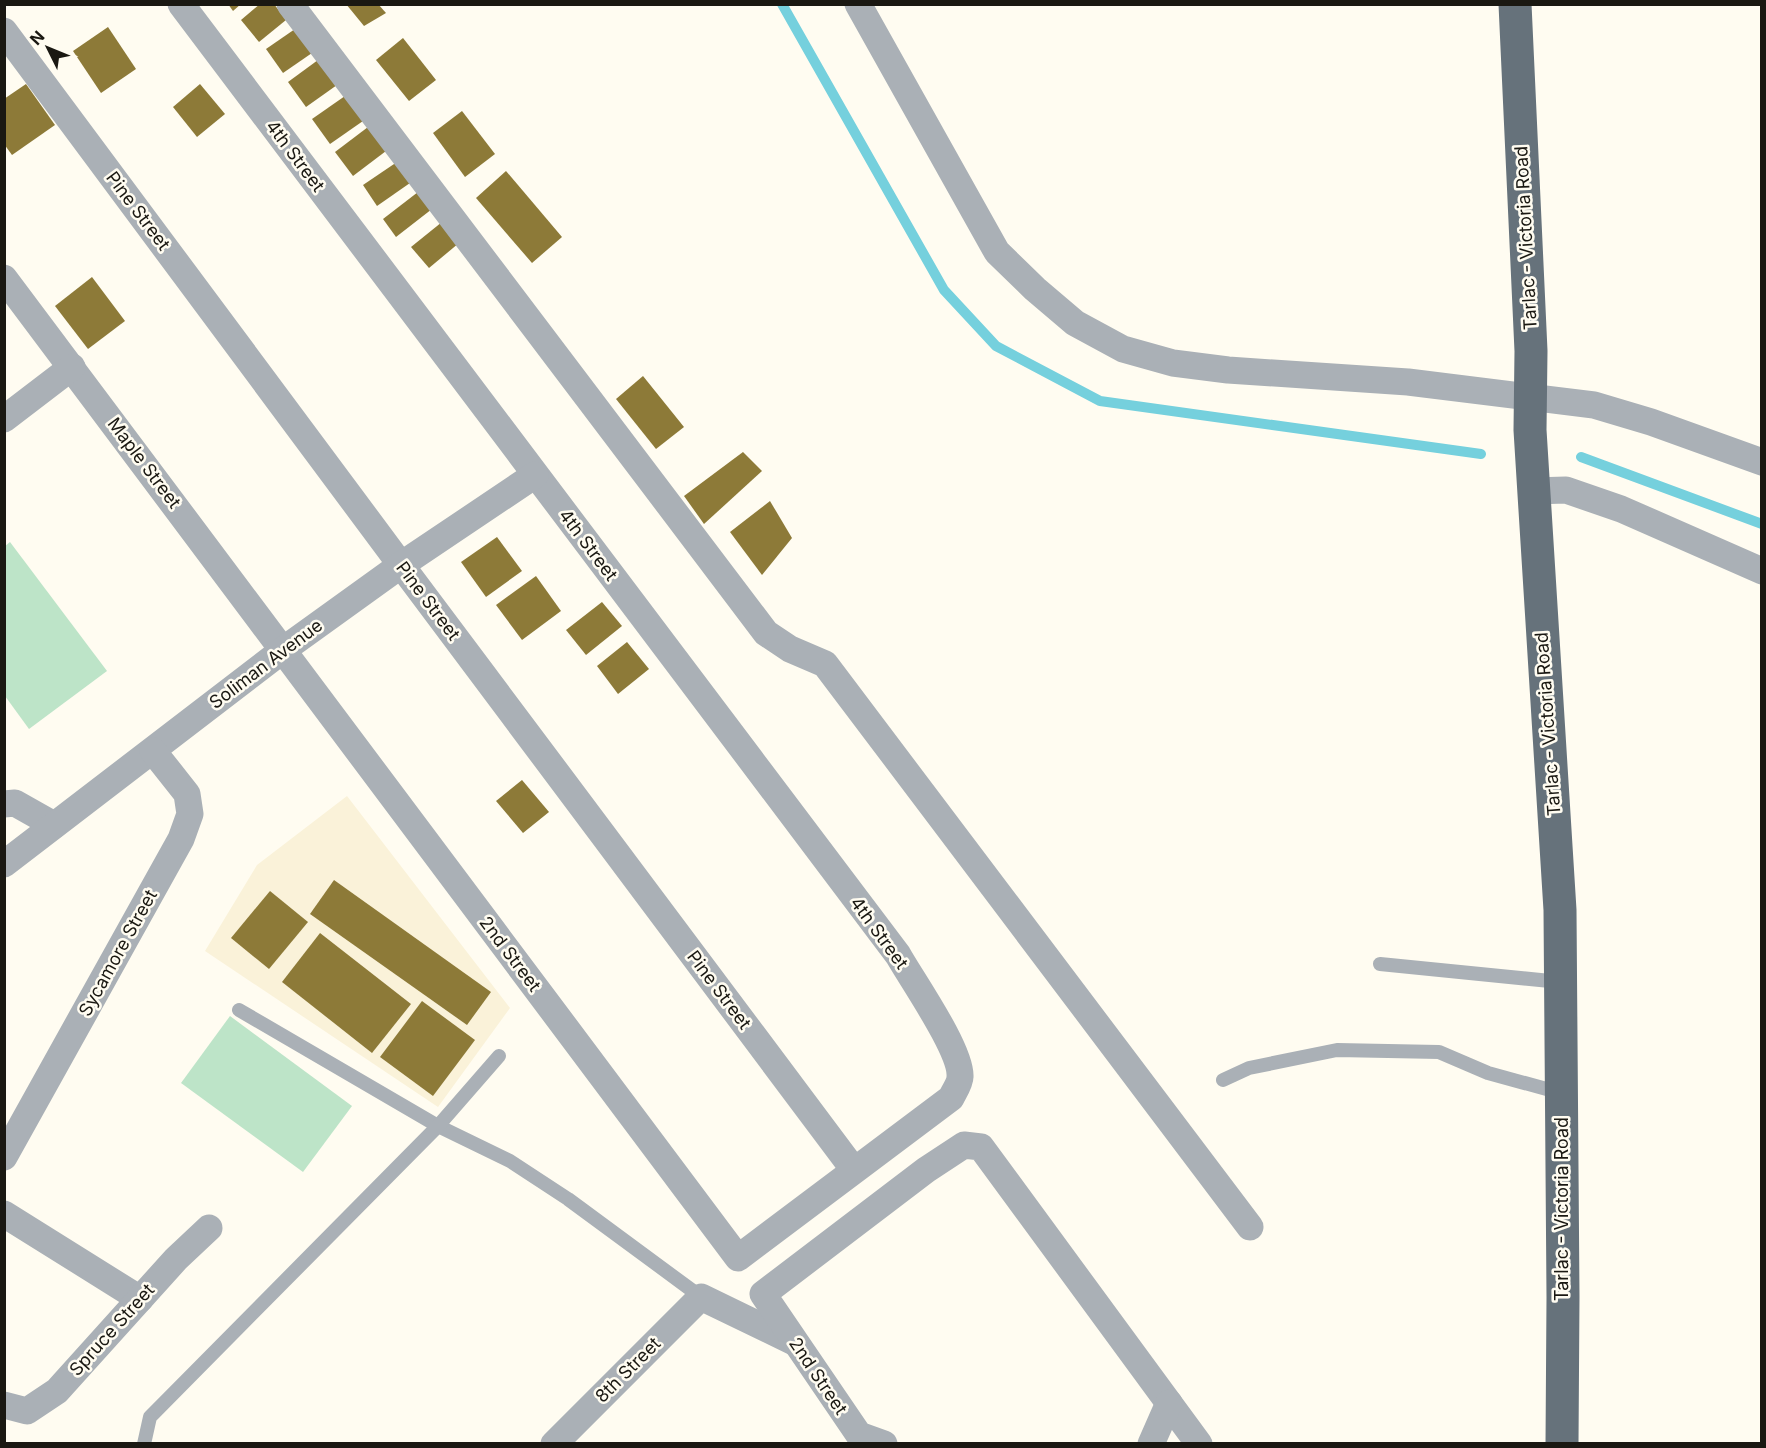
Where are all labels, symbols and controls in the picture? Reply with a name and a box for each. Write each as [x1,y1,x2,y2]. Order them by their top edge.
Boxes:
north arrow [18,18,78,78]
text: N [26,26,49,49]
street label: 4th Street [262,116,329,196]
street label: Tarlac - Victoria Road [1510,146,1541,331]
street label: Pine Street [102,167,175,254]
street label: Maple Street [103,413,185,512]
street label: 4th Street [555,505,622,585]
street label: Pine Street [392,557,465,644]
street label: Soliman Avenue [205,614,326,713]
street label: Tarlac - Victoria Road [1531,631,1564,817]
street label: Sycamore Street [74,886,161,1020]
street label: 4th Street [846,893,913,973]
street label: 2nd Street [475,912,545,995]
street label: Pine Street [683,946,756,1033]
street label: Tarlac - Victoria Road [1551,1117,1572,1301]
street label: Spruce Street [65,1279,159,1380]
street label: 8th Street [591,1333,665,1407]
street label: 2nd Street [785,1333,852,1418]

